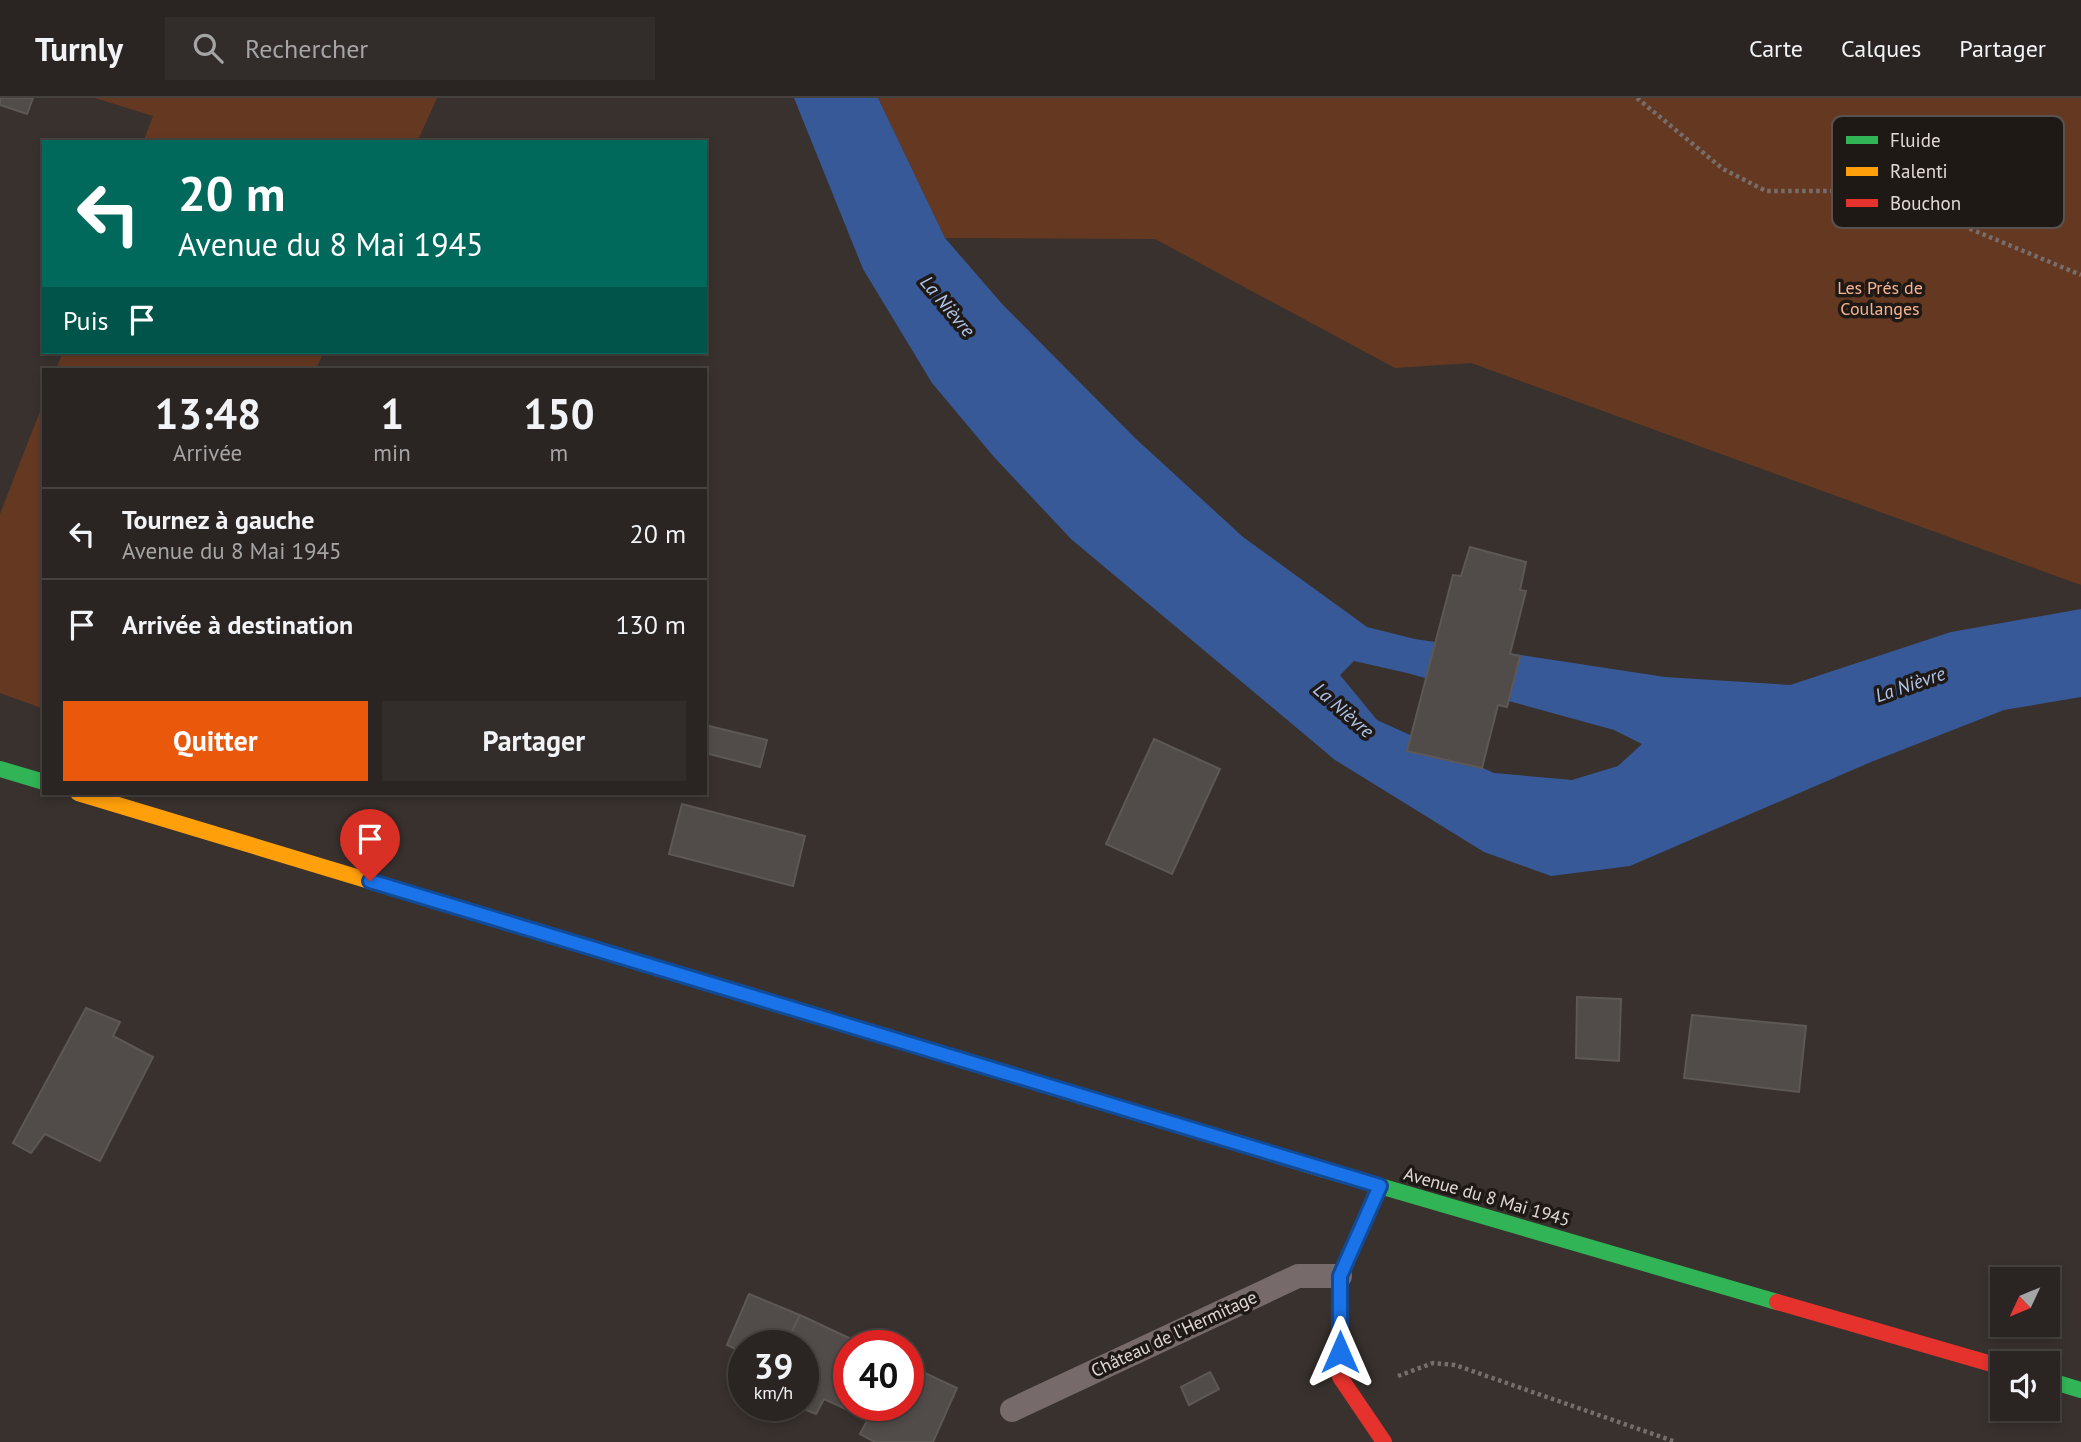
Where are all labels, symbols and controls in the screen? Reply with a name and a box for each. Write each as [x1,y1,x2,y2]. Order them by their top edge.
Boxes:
search box [165,17,655,80]
text: Turnly [35,27,123,70]
icon: search [189,29,227,67]
text: Rechercher [245,32,368,65]
text: Carte [1749,33,1803,64]
text: Calques [1841,33,1921,64]
text: Partager [1959,33,2046,64]
legend [1832,116,2064,228]
text: Fluide [1890,128,1941,152]
text: Ralenti [1890,159,1948,183]
text: 20 m [178,161,285,225]
icon: left [63,168,154,259]
text: Bouchon [1890,191,1961,215]
text: Avenue du 8 Mai 1945 [178,223,484,265]
water label: La Nièvre [916,271,981,342]
park label: Les Prés de Coulanges [1837,276,1923,320]
icon: arrive [123,301,161,339]
text: Puis [63,304,109,337]
text: 13:48 [154,386,261,441]
text: 1 [380,386,404,441]
text: 150 [523,386,595,441]
text: Arrivée [173,438,242,467]
text: min [373,438,411,467]
text: m [550,438,568,467]
text: Tournez à gauche [122,503,314,536]
icon: left [63,515,101,553]
text: 20 m [630,517,686,550]
text: Avenue du 8 Mai 1945 [122,536,342,565]
icon: arrive [63,606,101,644]
text: Arrivée à destination [122,608,353,641]
text: 130 m [615,608,686,641]
water label: La Nièvre [1872,661,1948,707]
water label: La Nièvre [1309,677,1379,743]
button: Quitter [63,701,368,781]
button: Partager [382,701,686,781]
pin [340,809,400,881]
icon: arrive [351,820,389,858]
street label: Avenue du 8 Mai 1945 [1401,1162,1573,1231]
north arrow [1990,1267,2060,1337]
map controls [1990,1267,2060,1421]
street label: Château de l’Hermitage [1087,1285,1260,1382]
position arrow [1303,1315,1377,1389]
speed limit sign: 40 [833,1330,924,1421]
text: 39 [754,1343,793,1389]
button: sound [1990,1351,2060,1421]
text: km/h [754,1381,793,1404]

